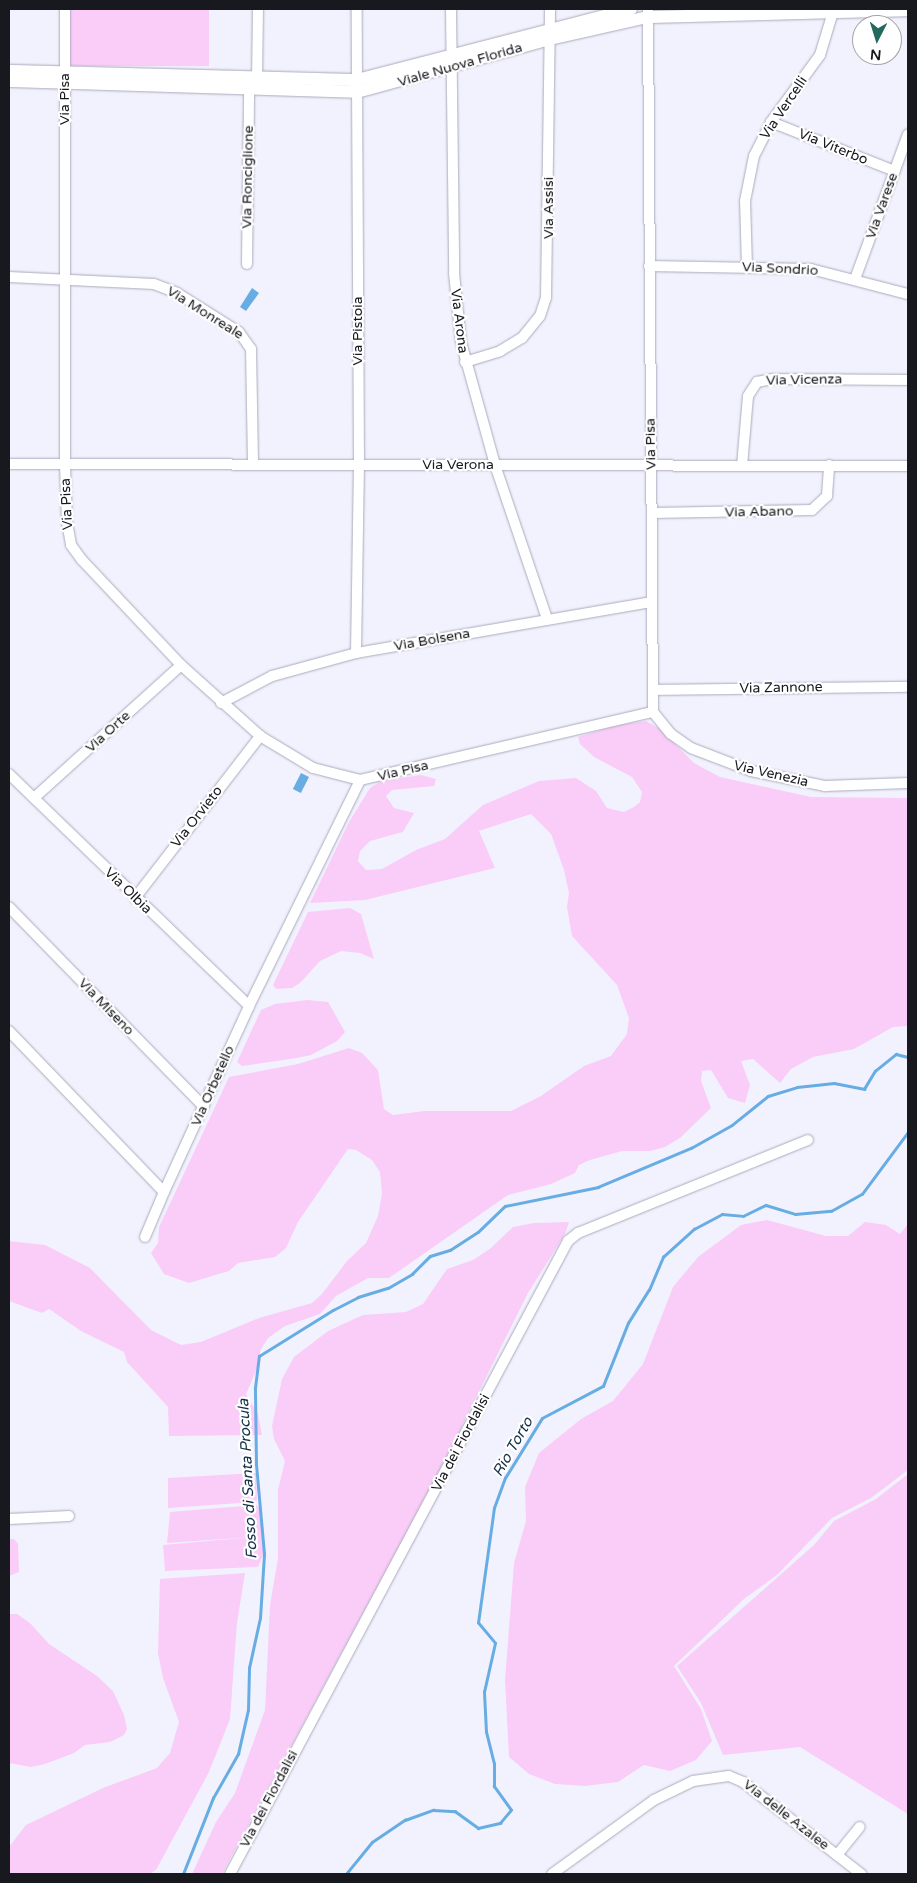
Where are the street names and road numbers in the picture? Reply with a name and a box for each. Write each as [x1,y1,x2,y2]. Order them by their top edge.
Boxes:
street label: Viale Nuova Florida [396,39,524,91]
street label: Via Pisa [57,73,73,125]
street label: Via Vercelli [757,73,811,143]
street label: Via Ronciglione [239,125,257,229]
street label: Via Viterbo [796,125,870,169]
street label: Via Varese [862,171,902,241]
street label: Via Assisi [541,177,557,239]
street label: Via Sondrio [741,259,819,279]
street label: Via Monreale [164,283,246,343]
street label: Via Arona [447,288,471,354]
street label: Via Pistoia [350,296,366,366]
street label: Via Vicenza [766,371,842,389]
street label: Via Pisa [642,418,660,470]
street label: Via Verona [422,457,494,473]
street label: Via Pisa [57,478,77,530]
street label: Via Abano [725,503,793,521]
street label: Via Bolsena [393,625,471,655]
street label: Via Zannone [739,679,823,697]
street label: Via Orte [82,708,134,756]
street label: Via Pisa [376,757,430,785]
street label: Via Venezia [732,757,810,791]
street label: Via Orvieto [168,783,226,851]
street label: Via Olbia [101,864,155,918]
street label: Via Miseno [75,975,137,1039]
street label: Via Orbetello [188,1043,238,1129]
street label: Via dei Fiordalisi [428,1391,494,1495]
street label: Via dei Fiordalisi [236,1747,302,1851]
street label: Via delle Azalee [740,1776,832,1854]

